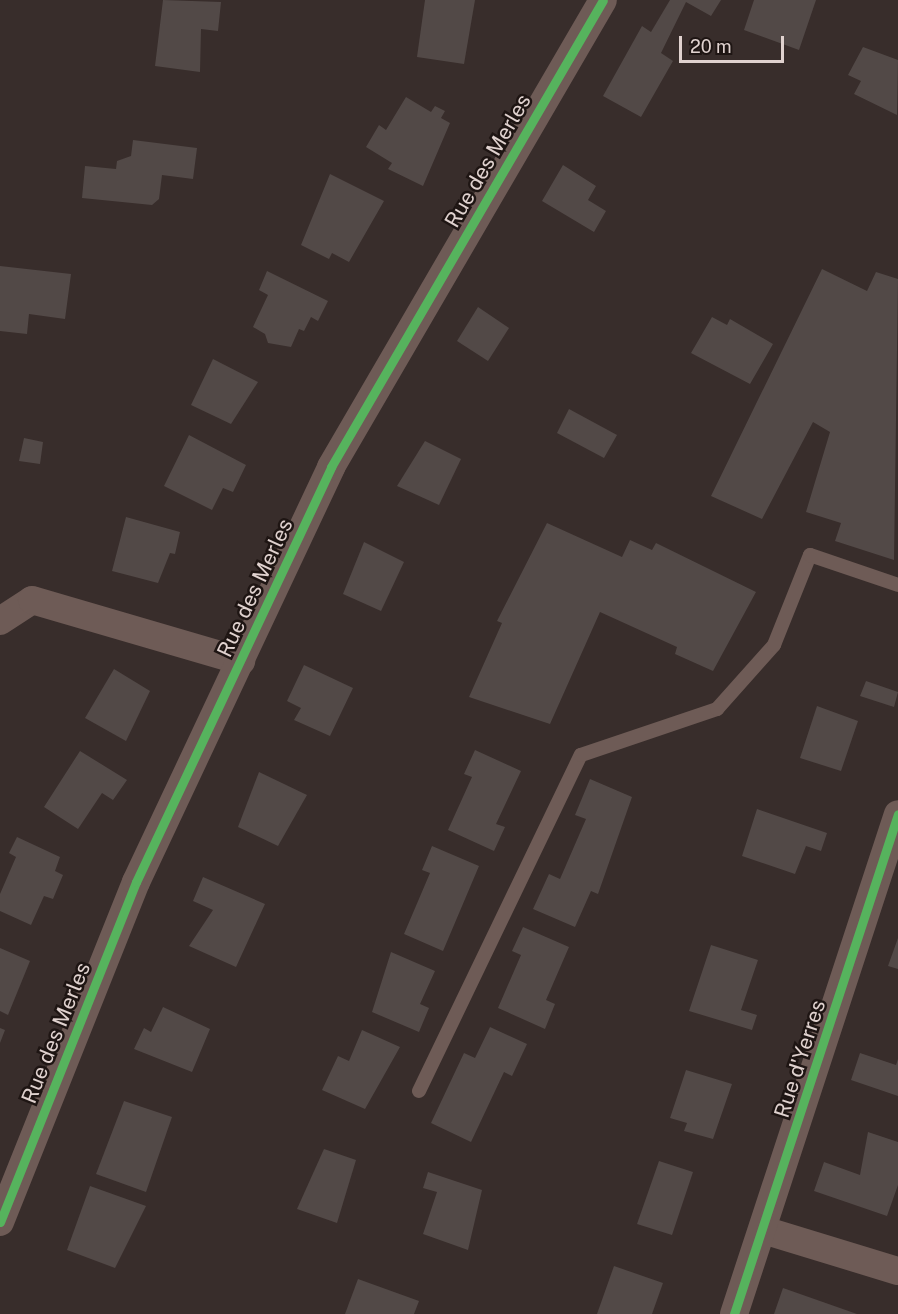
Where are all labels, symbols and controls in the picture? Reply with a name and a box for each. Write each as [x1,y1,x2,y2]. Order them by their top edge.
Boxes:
scale bar [682,24,787,62]
text: 20 m [690,36,732,57]
street label: Rue des Merles [440,90,536,232]
street label: Rue des Merles [212,515,298,661]
street label: Rue des Merles [16,959,96,1107]
street label: Rue d'Yerres [769,997,831,1121]

